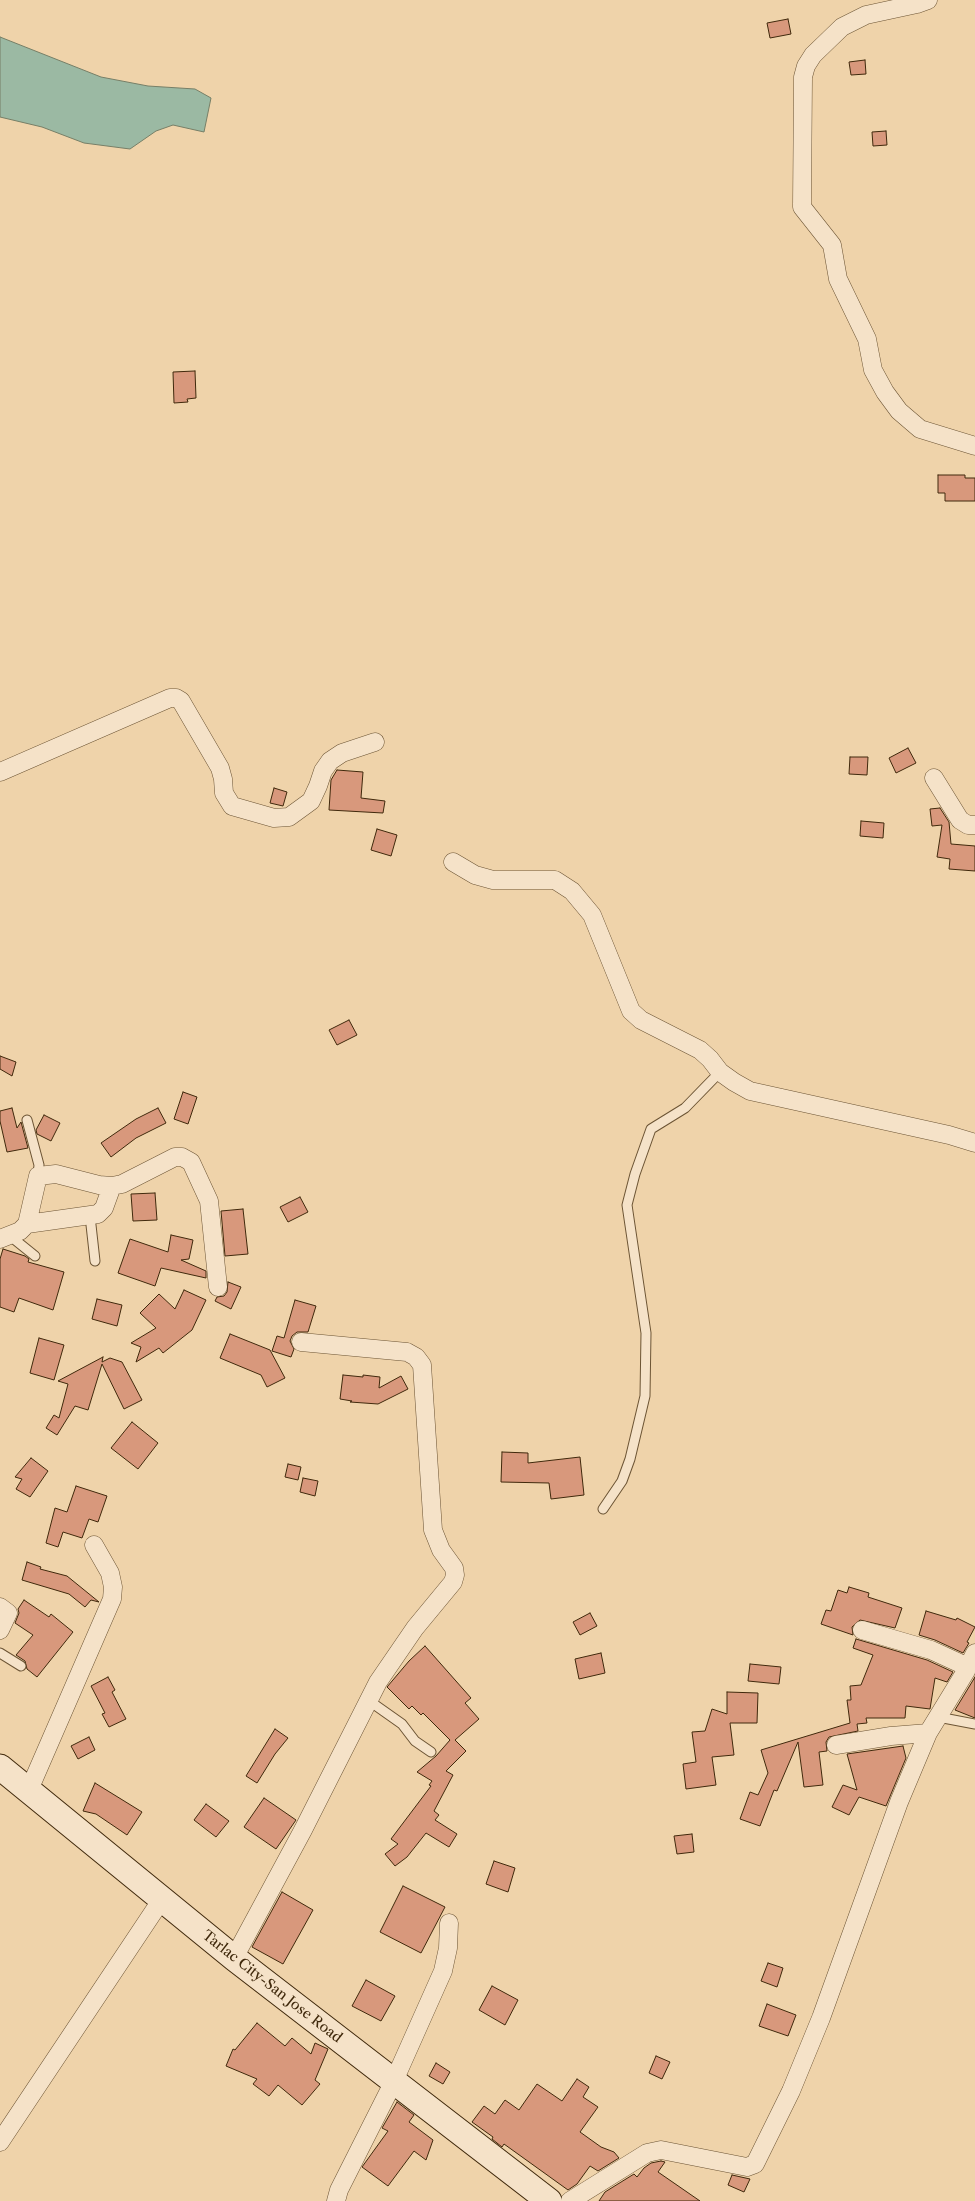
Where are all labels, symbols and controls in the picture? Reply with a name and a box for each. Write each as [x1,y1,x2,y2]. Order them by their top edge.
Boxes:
street label: Tarlac City-San Jose Road [199,1927,345,2047]

